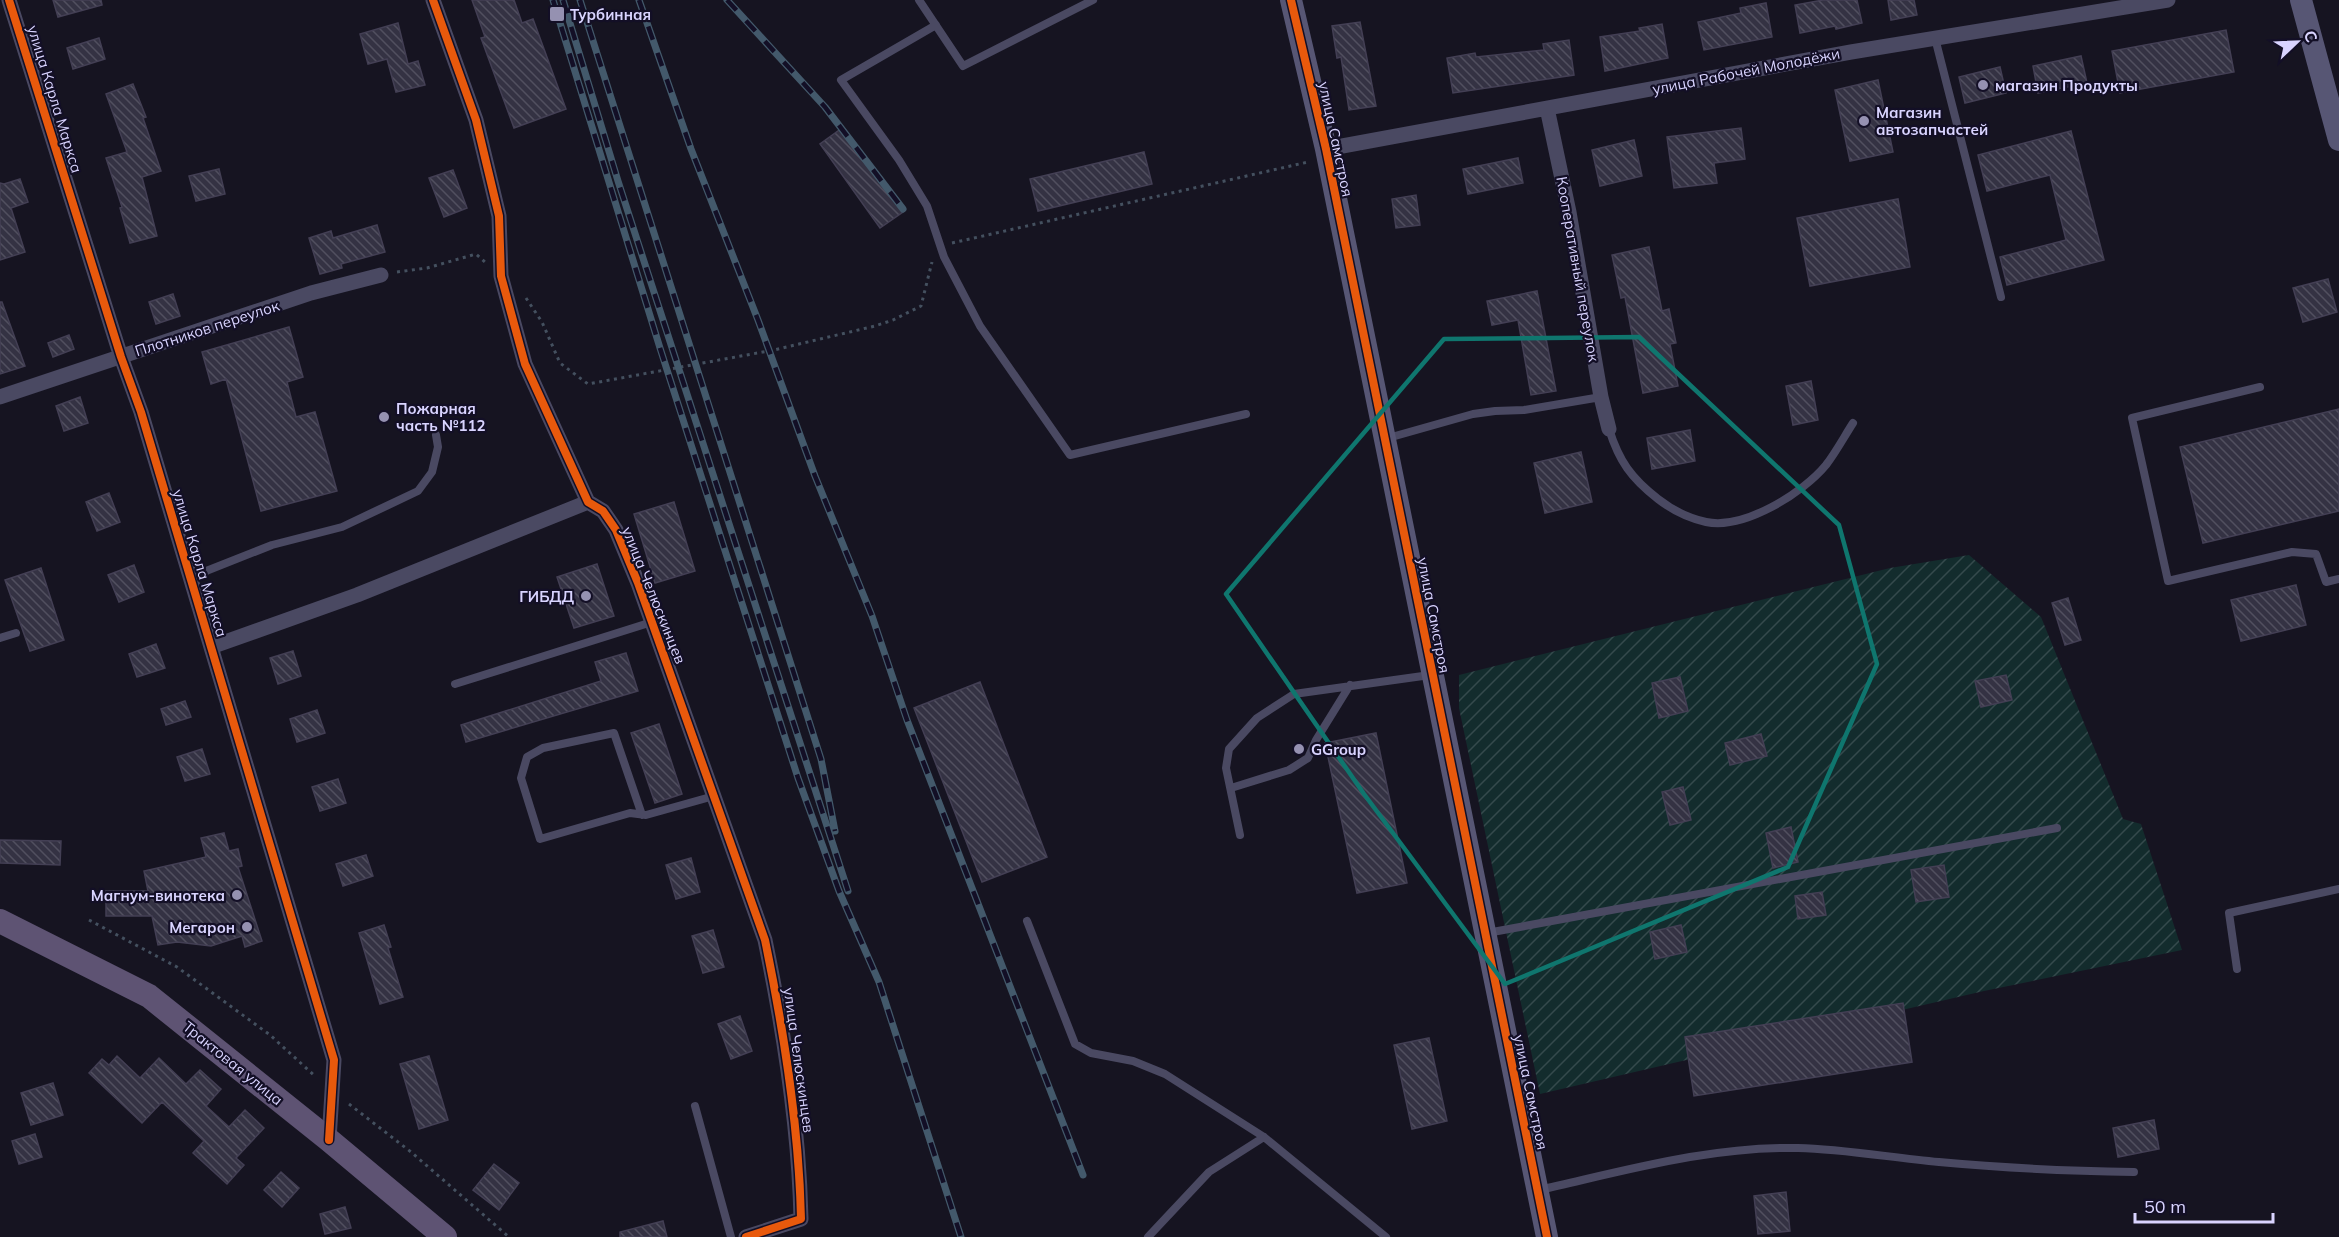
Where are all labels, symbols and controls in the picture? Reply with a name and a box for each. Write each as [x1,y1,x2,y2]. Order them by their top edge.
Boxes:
marker: Турбинная [548,5,566,23]
place label: Турбинная [570,5,651,24]
north arrow [2267,12,2327,72]
street label: улица Карла Маркса [23,23,87,175]
text: С [2299,27,2322,45]
street label: улица Рабочей Молодёжи [1651,43,1841,99]
place label: магазин Продукты [1995,76,2138,95]
marker: магазин Продукты [1976,78,1990,92]
street label: улица Самстроя [1314,80,1358,198]
place label: Магазин автозапчастей [1876,103,1988,139]
marker: Магазин автозапчастей [1857,114,1871,128]
street label: Кооперативный переулок [1552,175,1604,364]
street label: Плотников переулок [132,295,282,360]
place label: Пожарная часть №112 [396,399,486,435]
marker: Пожарная часть №112 [377,410,391,424]
street label: улица Карла Маркса [168,487,232,639]
street label: улица Челюскинцев [618,524,690,666]
street label: улица Самстроя [1413,556,1455,674]
place label: ГИБДД [519,587,574,606]
marker: ГИБДД [579,589,593,603]
place label: GGroup [1311,740,1366,759]
marker: GGroup [1292,742,1306,756]
place label: Магнум-винотека [91,886,225,905]
marker: Магнум-винотека [230,888,244,902]
place label: Мегарон [169,918,235,937]
marker: Мегарон [240,920,254,934]
street label: улица Челюскинцев [779,986,819,1134]
street label: Трактовая улица [179,1017,287,1109]
street label: улица Самстроя [1509,1033,1553,1151]
scale bar [2135,1186,2273,1224]
text: 50 m [2144,1195,2186,1218]

